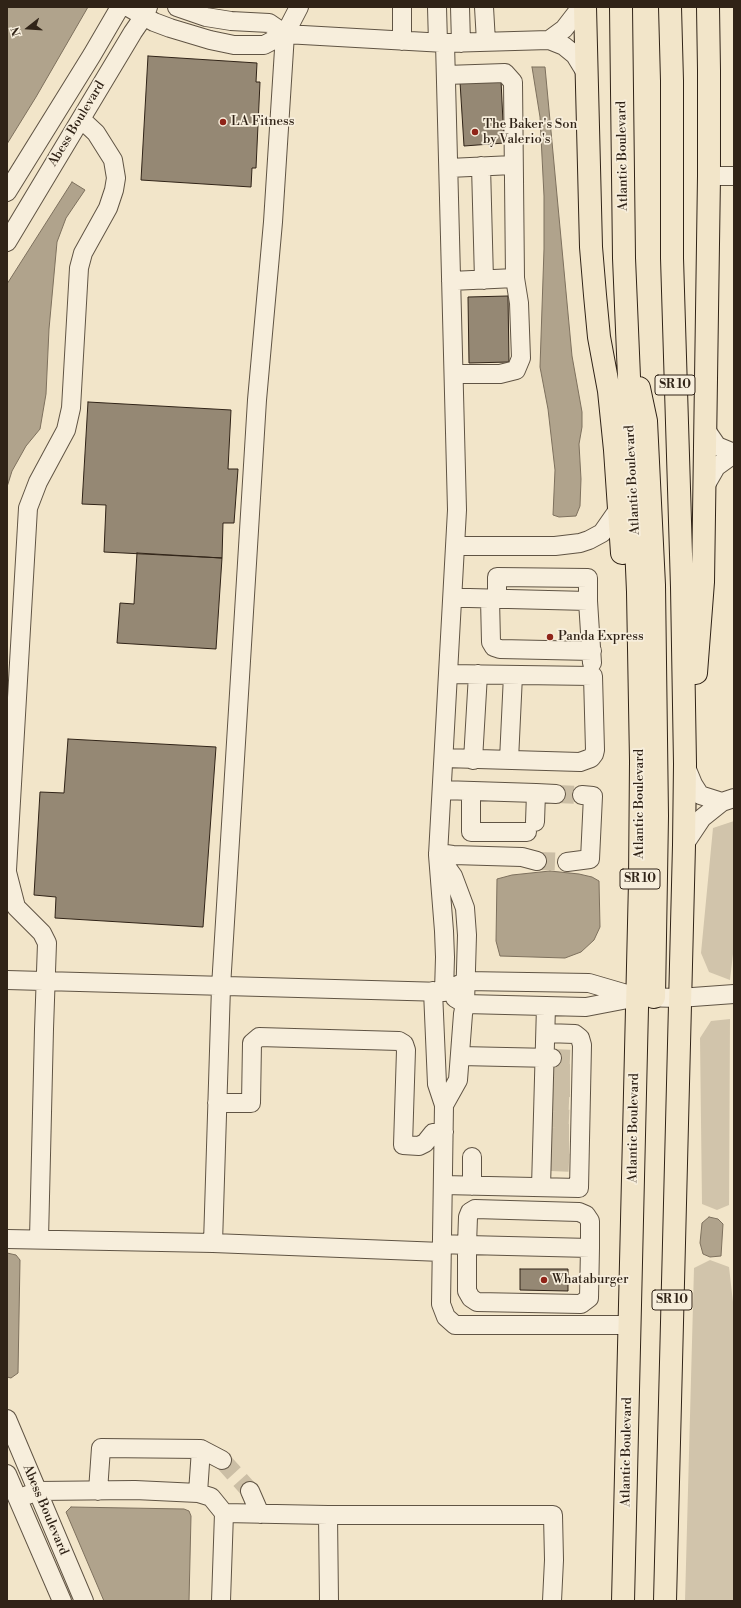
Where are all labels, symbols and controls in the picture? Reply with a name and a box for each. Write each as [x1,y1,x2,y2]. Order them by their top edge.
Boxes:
north arrow [8,8,48,48]
text: N [9,25,24,38]
street label: Abess Boulevard [45,78,109,170]
street label: Atlantic Boulevard [614,101,632,211]
place label: LA Fitness [231,114,295,130]
marker: LA Fitness [218,117,228,127]
place label: The Baker's Son by Valerio's [483,117,577,148]
marker: The Baker's Son by Valerio's [470,127,480,137]
road number: SR 10 [655,375,695,395]
street label: Atlantic Boulevard [622,425,644,535]
place label: Panda Express [558,629,644,645]
marker: Panda Express [545,632,555,642]
street label: Atlantic Boulevard [632,749,648,859]
road number: SR 10 [620,869,660,889]
street label: Atlantic Boulevard [625,1073,643,1183]
place label: Whataburger [552,1272,629,1288]
marker: Whataburger [539,1275,549,1285]
road number: SR 10 [652,1290,692,1310]
street label: Atlantic Boulevard [618,1397,636,1507]
street label: Abess Boulevard [19,1462,71,1558]

